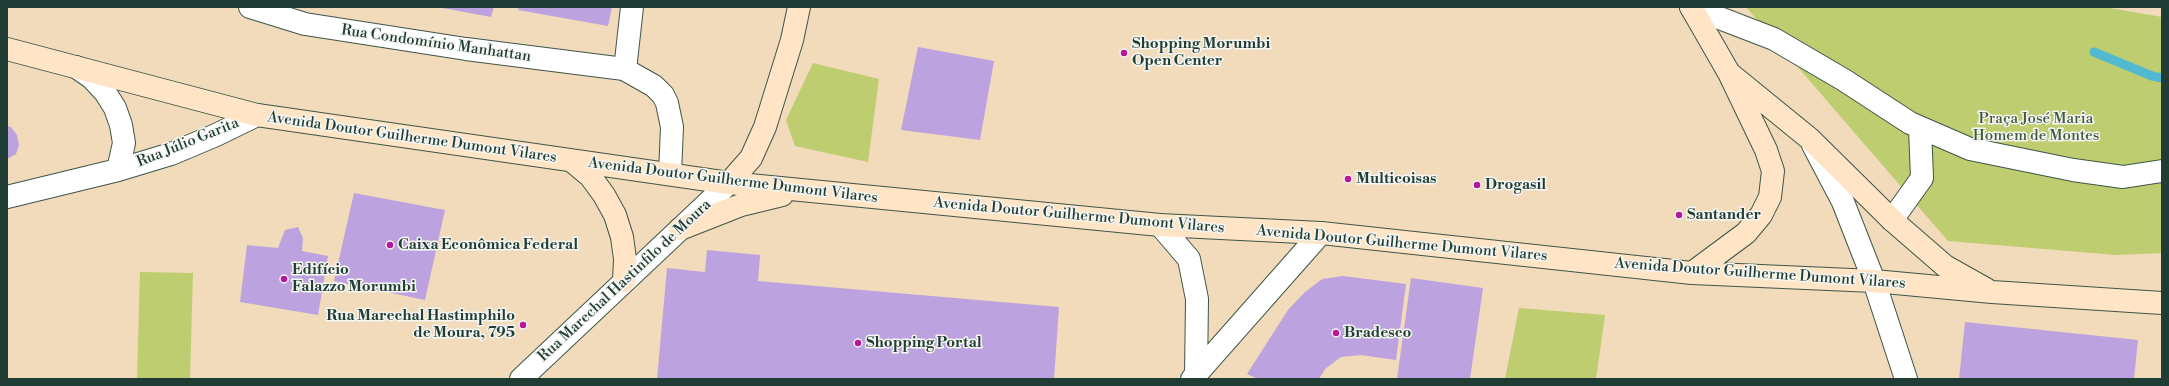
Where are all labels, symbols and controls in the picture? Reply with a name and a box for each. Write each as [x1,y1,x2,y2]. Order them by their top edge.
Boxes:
street label: Rua Condomínio Manhattan [340,22,532,66]
place label: Shopping Morumbi Open Center [1132,35,1270,70]
marker: Shopping Morumbi Open Center [1119,48,1129,58]
street label: Avenida Doutor Guilherme Dumont Vilares [266,109,558,167]
park label: Praça José Maria Homem de Montes [1973,110,2099,145]
street label: Rua Júlio Garita [134,114,242,172]
street label: Avenida Doutor Guilherme Dumont Vilares [587,154,879,208]
place label: Multicoisas [1356,170,1437,188]
marker: Multicoisas [1343,174,1353,184]
place label: Drogasil [1485,176,1546,194]
marker: Drogasil [1472,180,1482,190]
street label: Avenida Doutor Guilherme Dumont Vilares [933,194,1225,238]
street label: Rua Marechal Hastinfilo de Moura [535,196,715,366]
place label: Santander [1687,206,1761,224]
marker: Santander [1674,210,1684,220]
street label: Avenida Doutor Guilherme Dumont Vilares [1256,222,1548,266]
place label: Caixa Econômica Federal [398,236,578,254]
marker: Caixa Econômica Federal [385,240,395,250]
street label: Avenida Doutor Guilherme Dumont Vilares [1614,255,1906,293]
place label: Edifício Falazzo Morumbi [292,261,416,296]
marker: Edifício Falazzo Morumbi [279,274,289,284]
place label: Rua Marechal Hastimphilo de Moura, 795 [326,307,515,342]
marker: Rua Marechal Hastimphilo de Moura, 795 [518,320,528,330]
place label: Bradesco [1344,324,1411,342]
marker: Bradesco [1331,328,1341,338]
place label: Shopping Portal [866,334,982,352]
marker: Shopping Portal [853,338,863,348]

